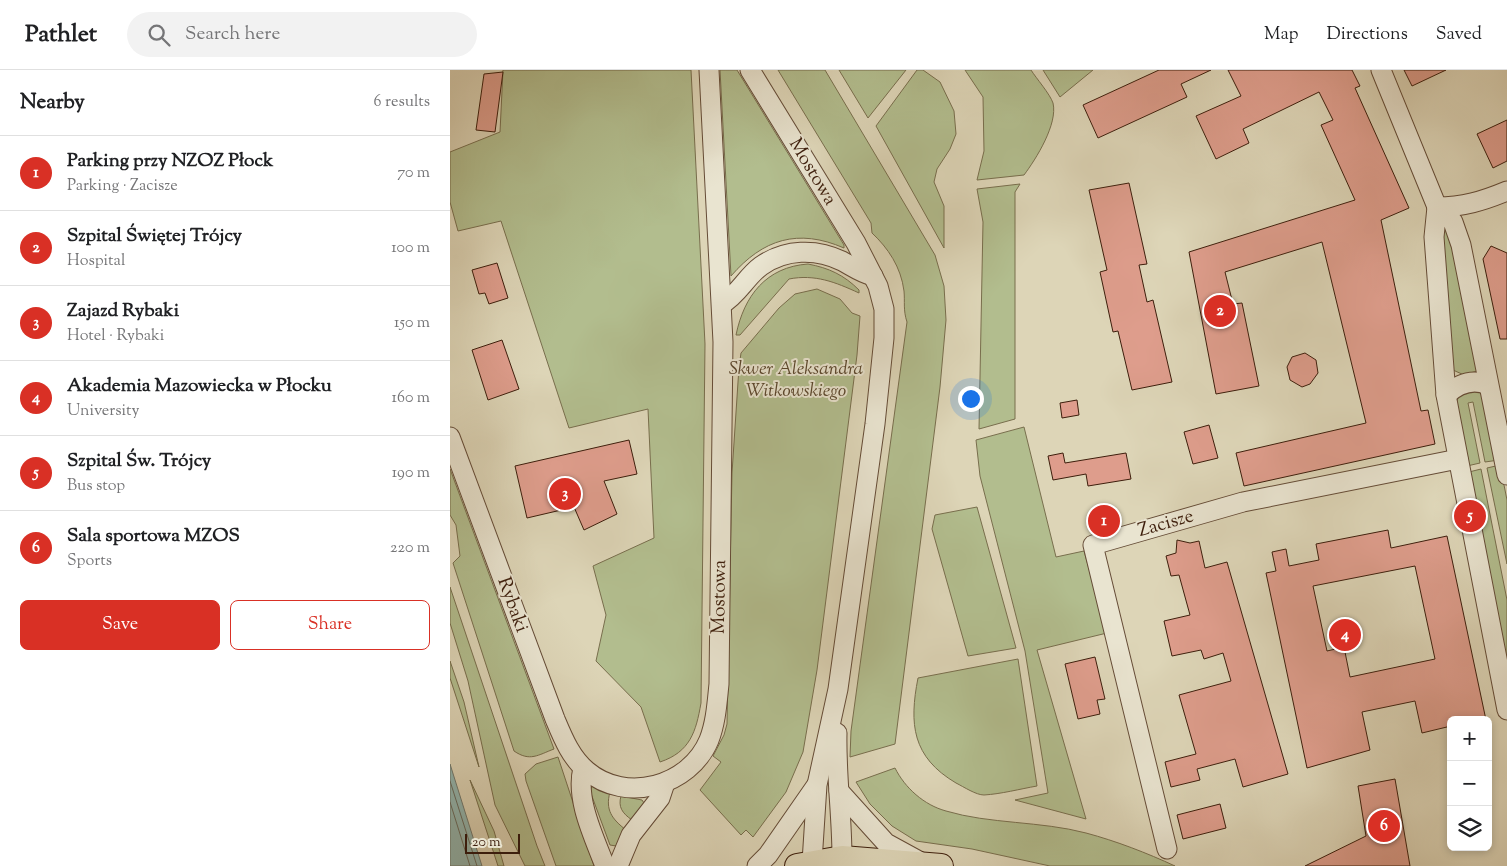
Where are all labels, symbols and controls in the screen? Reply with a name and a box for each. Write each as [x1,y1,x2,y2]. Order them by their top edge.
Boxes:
search box [127,12,477,57]
text: Pathlet [25,18,97,52]
icon: search [145,21,173,49]
text: Search here [185,21,280,48]
text: Map [1264,22,1299,48]
text: Directions [1327,22,1408,48]
text: Saved [1436,22,1482,48]
text: Nearby [20,88,85,118]
text: 6 results [374,91,430,114]
street label: Mostowa [781,133,843,211]
text: Parking przy NZOZ Płock [67,148,273,175]
text: 1 [33,162,39,185]
text: 70 m [397,162,430,185]
text: Parking · Zacisze [67,175,178,198]
text: Szpital Świętej Trójcy [67,223,242,250]
text: 2 [32,237,40,260]
text: 100 m [391,237,430,260]
text: Hospital [67,250,125,273]
pin: 2 [1204,292,1236,330]
text: Zajazd Rybaki [67,298,179,325]
text: 3 [33,312,39,335]
text: 150 m [394,312,430,335]
text: Hotel · Rybaki [67,325,164,348]
park label: Skwer Aleksandra Witkowskiego [729,356,863,405]
text: Akademia Mazowiecka w Płocku [67,373,332,400]
your location [958,386,984,412]
text: 4 [32,387,40,410]
text: 160 m [392,387,430,410]
text: University [67,400,140,423]
text: Szpital Św. Trójcy [67,448,211,475]
text: 5 [33,462,39,485]
text: 190 m [392,462,430,485]
text: Bus stop [67,475,125,498]
pin: 3 [549,475,581,513]
pin: 5 [1454,497,1486,535]
pin: 1 [1088,502,1120,540]
street label: Zacisze [1135,503,1197,545]
text: Sala sportowa MZOS [67,523,240,550]
text: 6 [32,537,40,560]
text: 220 m [390,537,430,560]
text: Sports [67,550,112,573]
street label: Mostowa [706,559,734,634]
street label: Rybaki [490,574,534,636]
button: Save [20,600,220,650]
button: Share [230,600,430,650]
pin: 4 [1329,616,1361,654]
map controls [1447,716,1492,851]
button: + [1447,716,1492,761]
button: − [1447,761,1492,806]
button: layers [1447,806,1492,851]
pin: 6 [1368,807,1400,845]
scale bar [465,831,520,854]
text: 20 m [472,833,501,853]

